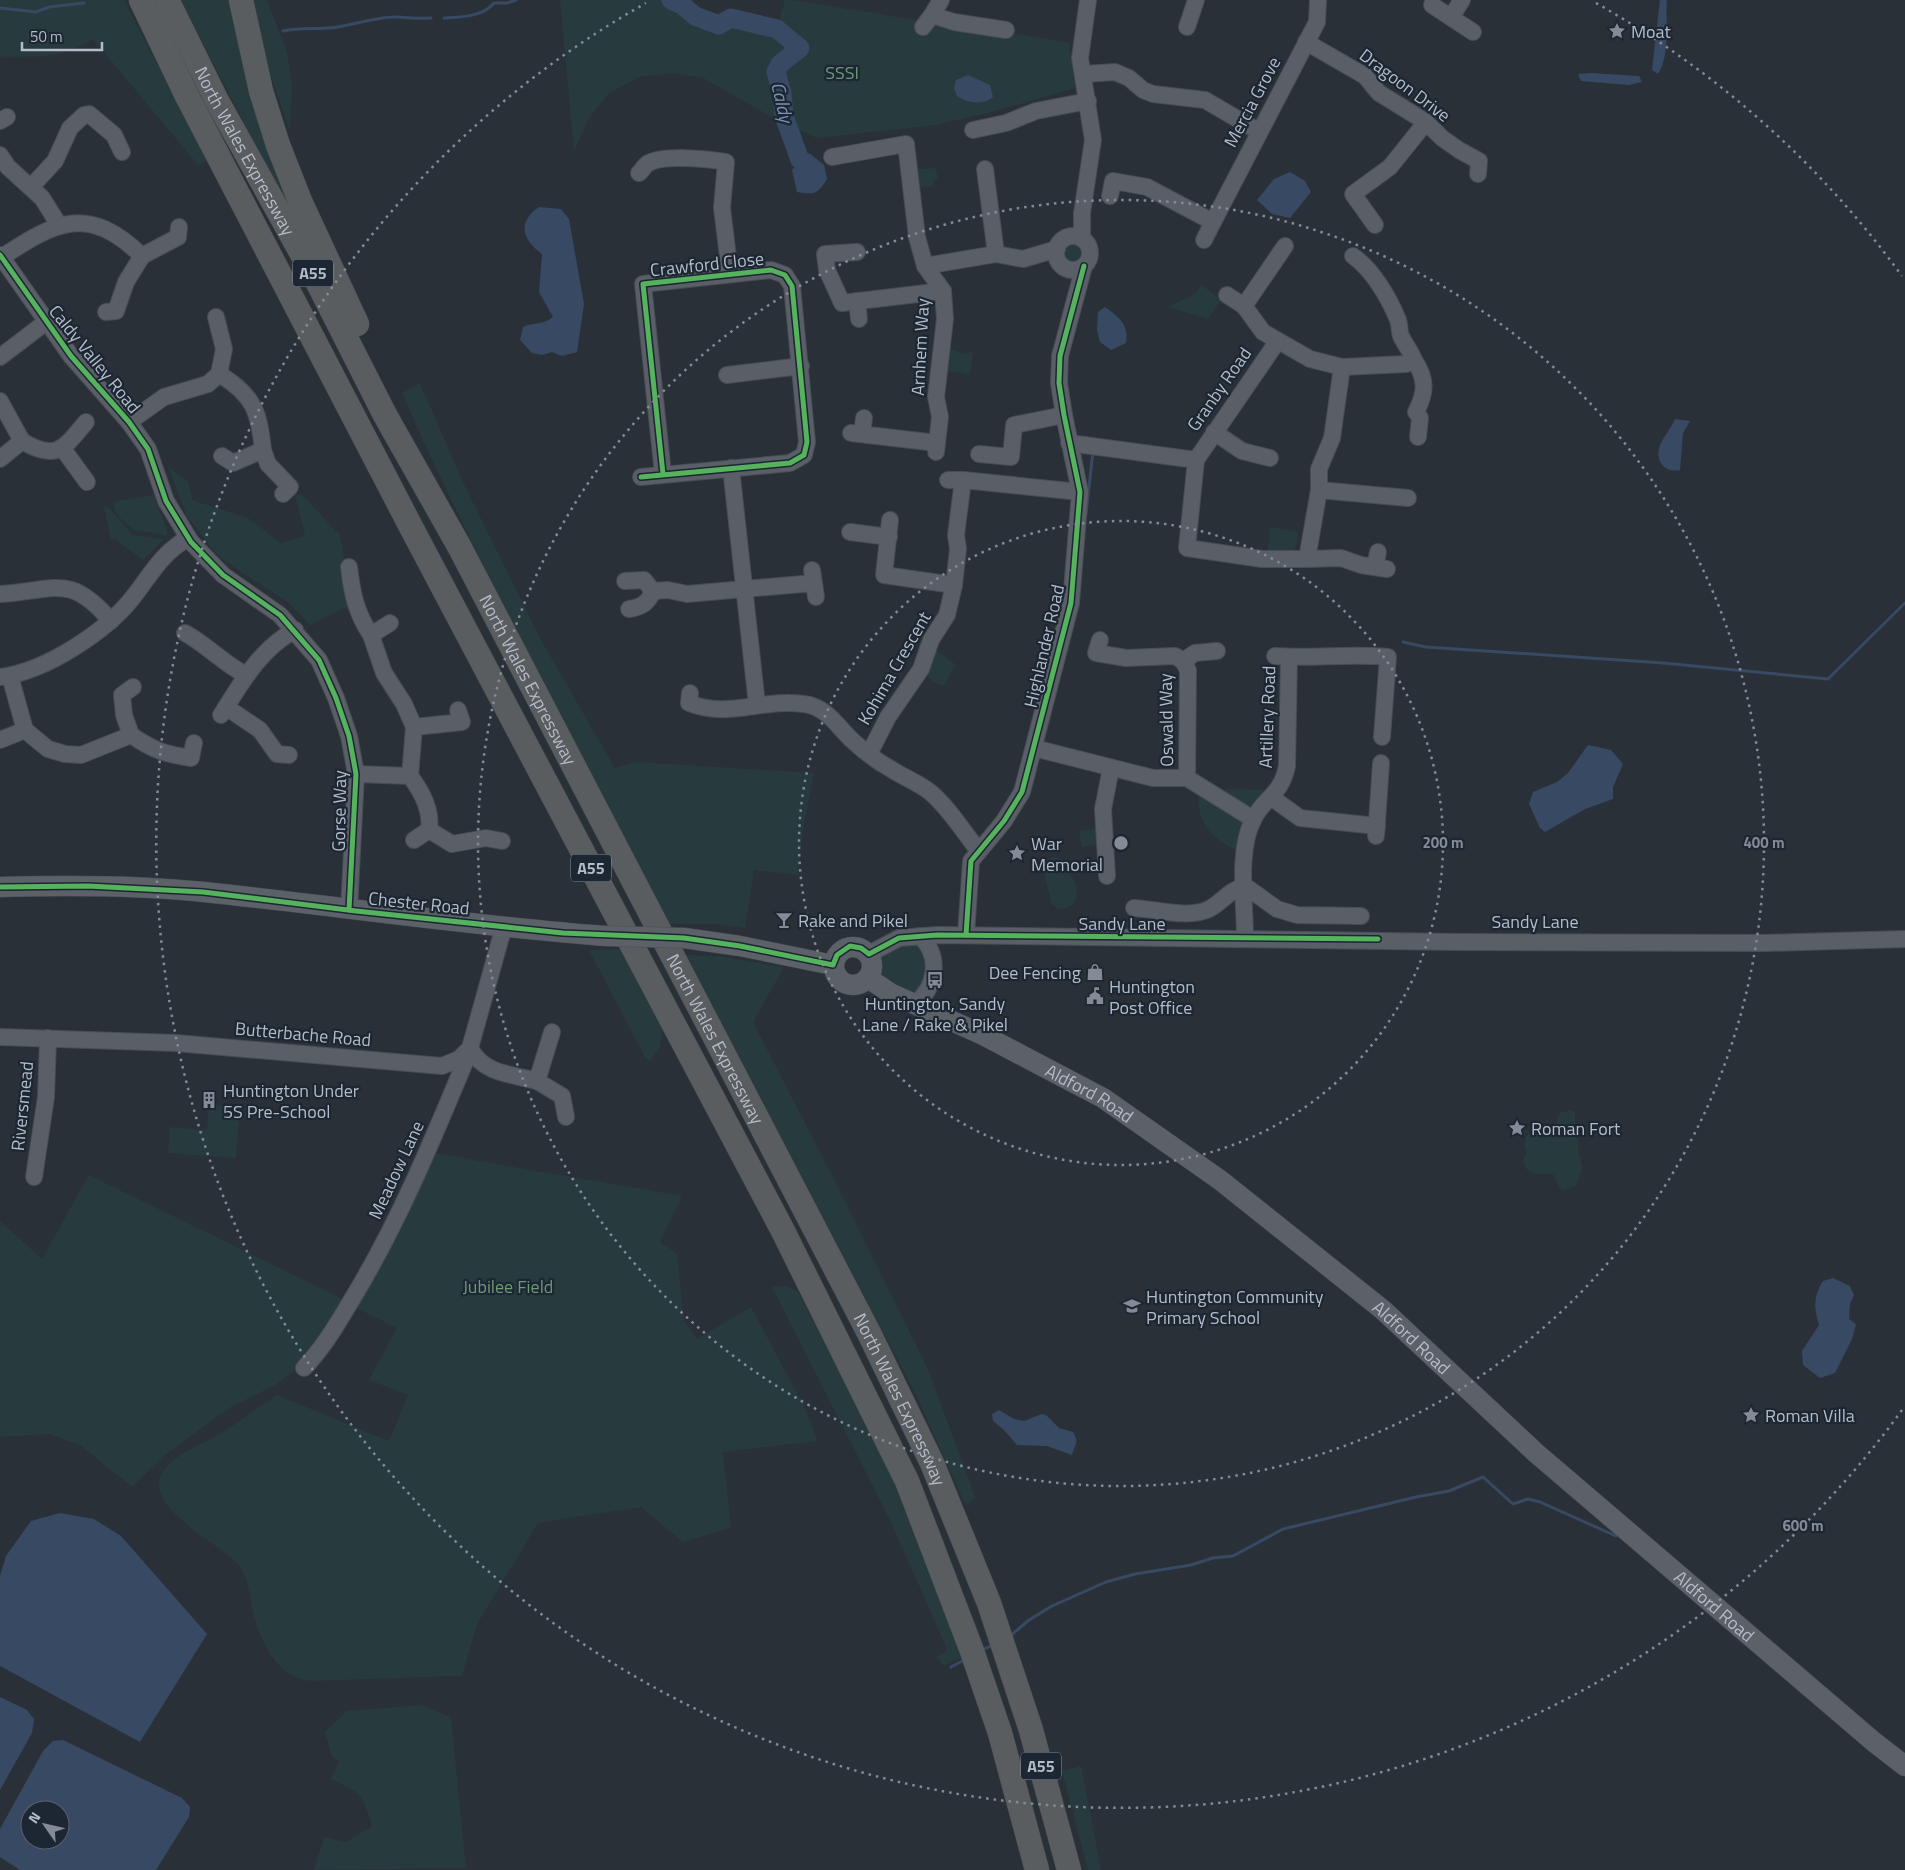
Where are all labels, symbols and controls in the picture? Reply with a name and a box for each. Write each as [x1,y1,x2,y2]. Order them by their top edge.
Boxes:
place label: Moat [1631,18,1672,45]
scale bar [22,20,102,52]
place icon: Moat [1607,21,1627,41]
text: 50 m [30,25,63,48]
street label: Dragoon Drive [1354,42,1456,128]
street label: Mercia Grove [1217,52,1287,152]
park label: SSSI [825,59,859,86]
street label: North Wales Expressway [188,62,303,240]
water label: Caldy [764,79,802,128]
street label: Crawford Close [649,245,765,283]
road number: A55 [293,260,333,286]
street label: Arnhem Way [904,297,936,396]
street label: Caldy Valley Road [43,299,147,419]
street label: Granby Road [1180,342,1258,436]
street label: Highlander Road [1017,582,1071,710]
street label: North Wales Expressway [473,590,584,770]
street label: Kohima Crescent [851,606,938,730]
street label: Artillery Road [1252,665,1282,769]
street label: Oswald Way [1152,673,1180,767]
street label: Gorse Way [325,770,353,852]
place label: War Memorial [1031,830,1103,878]
text: 200 m [1422,831,1464,854]
text: 400 m [1743,831,1785,854]
centre of rings [1112,834,1130,852]
place icon: War Memorial [1007,843,1027,863]
road number: A55 [571,854,611,881]
street label: Chester Road [367,884,471,922]
place label: Rake and Pikel [798,907,908,934]
street label: Sandy Lane [1491,908,1579,935]
bar icon: Rake and Pikel [774,910,794,930]
street label: Sandy Lane [1078,910,1166,937]
street label: North Wales Expressway [660,949,771,1129]
place label: Dee Fencing [989,959,1081,986]
shop icon: Dee Fencing [1085,962,1105,982]
bus stop icon: Huntington, Sandy Lane / Rake & Pikel [925,970,945,990]
place label: Huntington Post Office [1109,973,1195,1021]
public building icon: Huntington Post Office [1085,986,1105,1006]
place label: Huntington, Sandy Lane / Rake & Pikel [862,990,1008,1038]
street label: Butterbache Road [234,1015,372,1053]
street label: Aldford Road [1041,1057,1139,1129]
street label: Riversmead [4,1060,40,1152]
place label: Huntington Under 5S Pre-School [223,1077,359,1125]
building icon: Huntington Under 5S Pre-School [199,1090,219,1110]
place label: Roman Fort [1531,1115,1621,1142]
street label: Meadow Lane [361,1116,431,1224]
place icon: Roman Fort [1507,1118,1527,1138]
park label: Jubilee Field [463,1273,553,1300]
place label: Huntington Community Primary School [1146,1283,1324,1331]
street label: Aldford Road [1367,1293,1457,1380]
school or university icon: Huntington Community Primary School [1122,1296,1142,1316]
street label: North Wales Expressway [847,1308,953,1490]
place label: Roman Villa [1765,1402,1855,1429]
place icon: Roman Villa [1741,1405,1761,1425]
text: 600 m [1782,1514,1824,1537]
street label: Aldford Road [1669,1564,1761,1648]
road number: A55 [1021,1752,1061,1780]
north arrow [20,1800,70,1850]
text: N [22,1808,45,1827]

